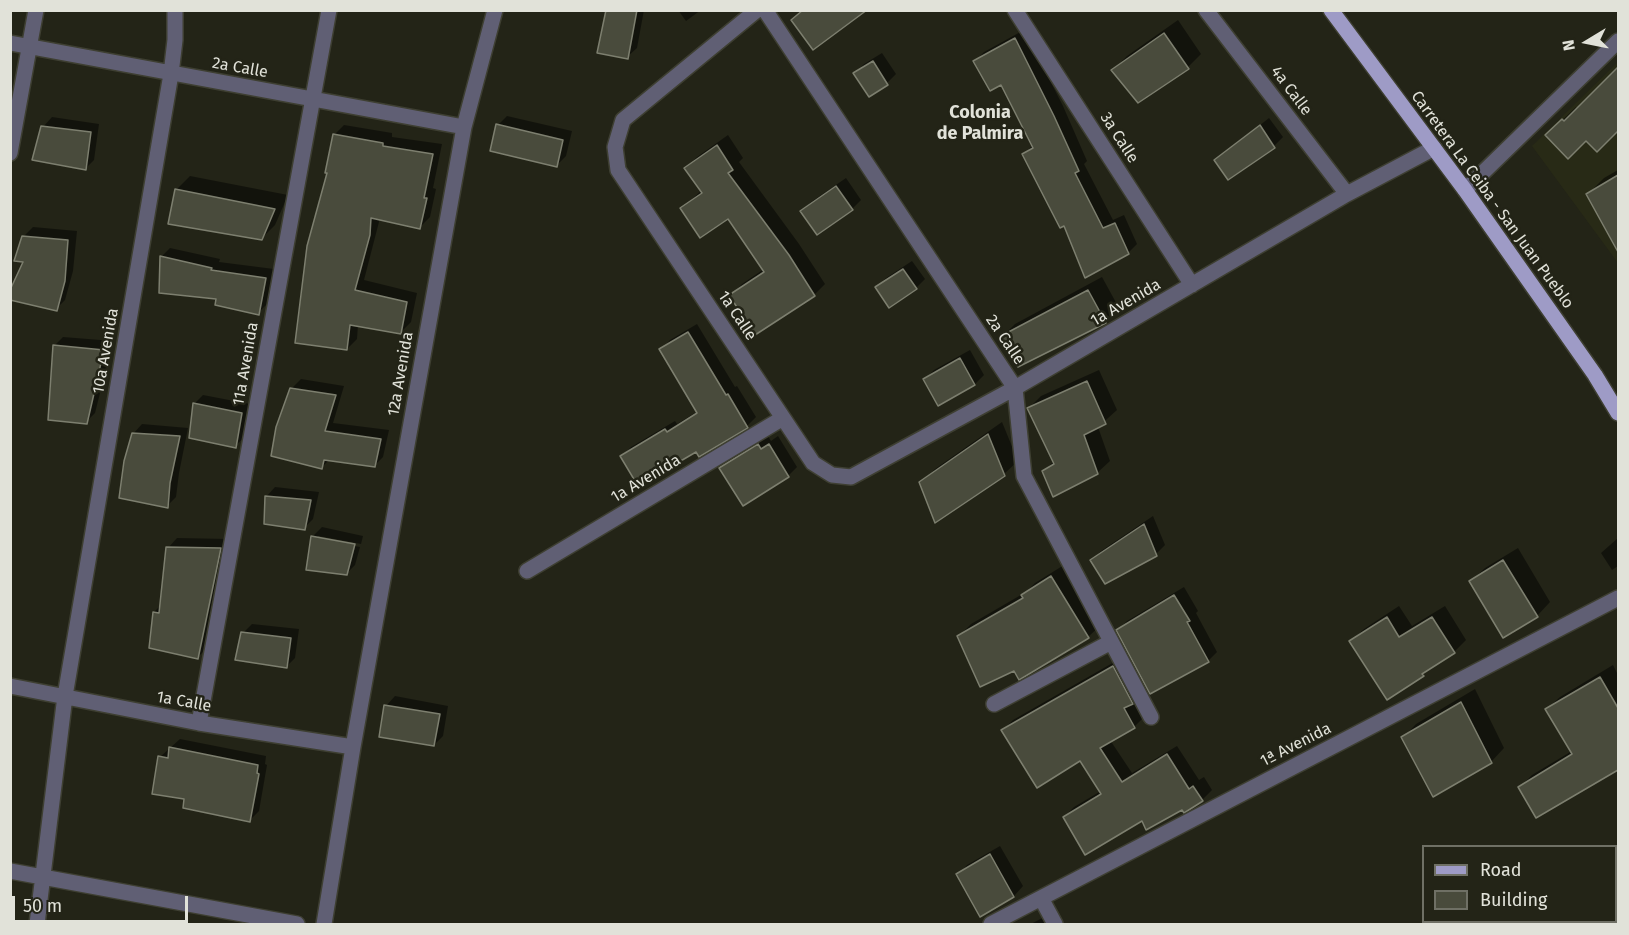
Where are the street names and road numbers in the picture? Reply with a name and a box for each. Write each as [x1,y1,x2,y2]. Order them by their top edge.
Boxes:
street label: 2a Calle [211,54,269,82]
street label: 4a Calle [1266,63,1316,119]
street label: Carretera La Ceiba - San Juan Pueblo [1407,87,1577,313]
street label: 3a Calle [1096,109,1142,167]
street label: 1a Avenida [1088,275,1164,331]
street label: 1a Calle [714,288,760,344]
street label: 10a Avenida [89,307,123,395]
street label: 2a Calle [981,311,1029,369]
street label: 11a Avenida [229,321,263,407]
street label: 12a Avenida [384,330,418,418]
street label: 1a Avenida [608,451,684,507]
street label: 1a Calle [155,688,213,716]
street label: 1ª Avenida [1257,719,1335,771]

